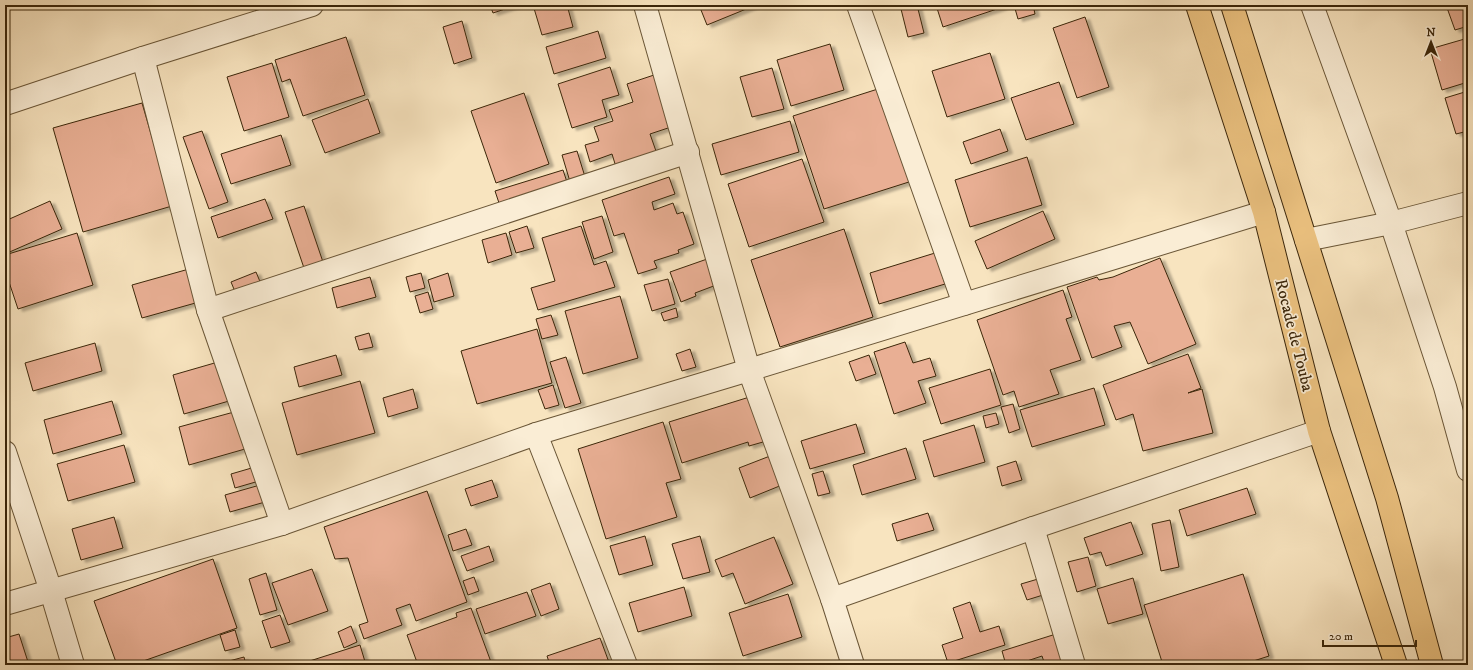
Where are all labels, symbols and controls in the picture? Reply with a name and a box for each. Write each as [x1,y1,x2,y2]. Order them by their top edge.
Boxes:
north arrow [1411,22,1451,62]
text: N [1426,26,1436,40]
street label: Rocade de Touba [1269,277,1319,394]
scale bar [1323,622,1416,648]
text: 20 m [1329,629,1353,644]

